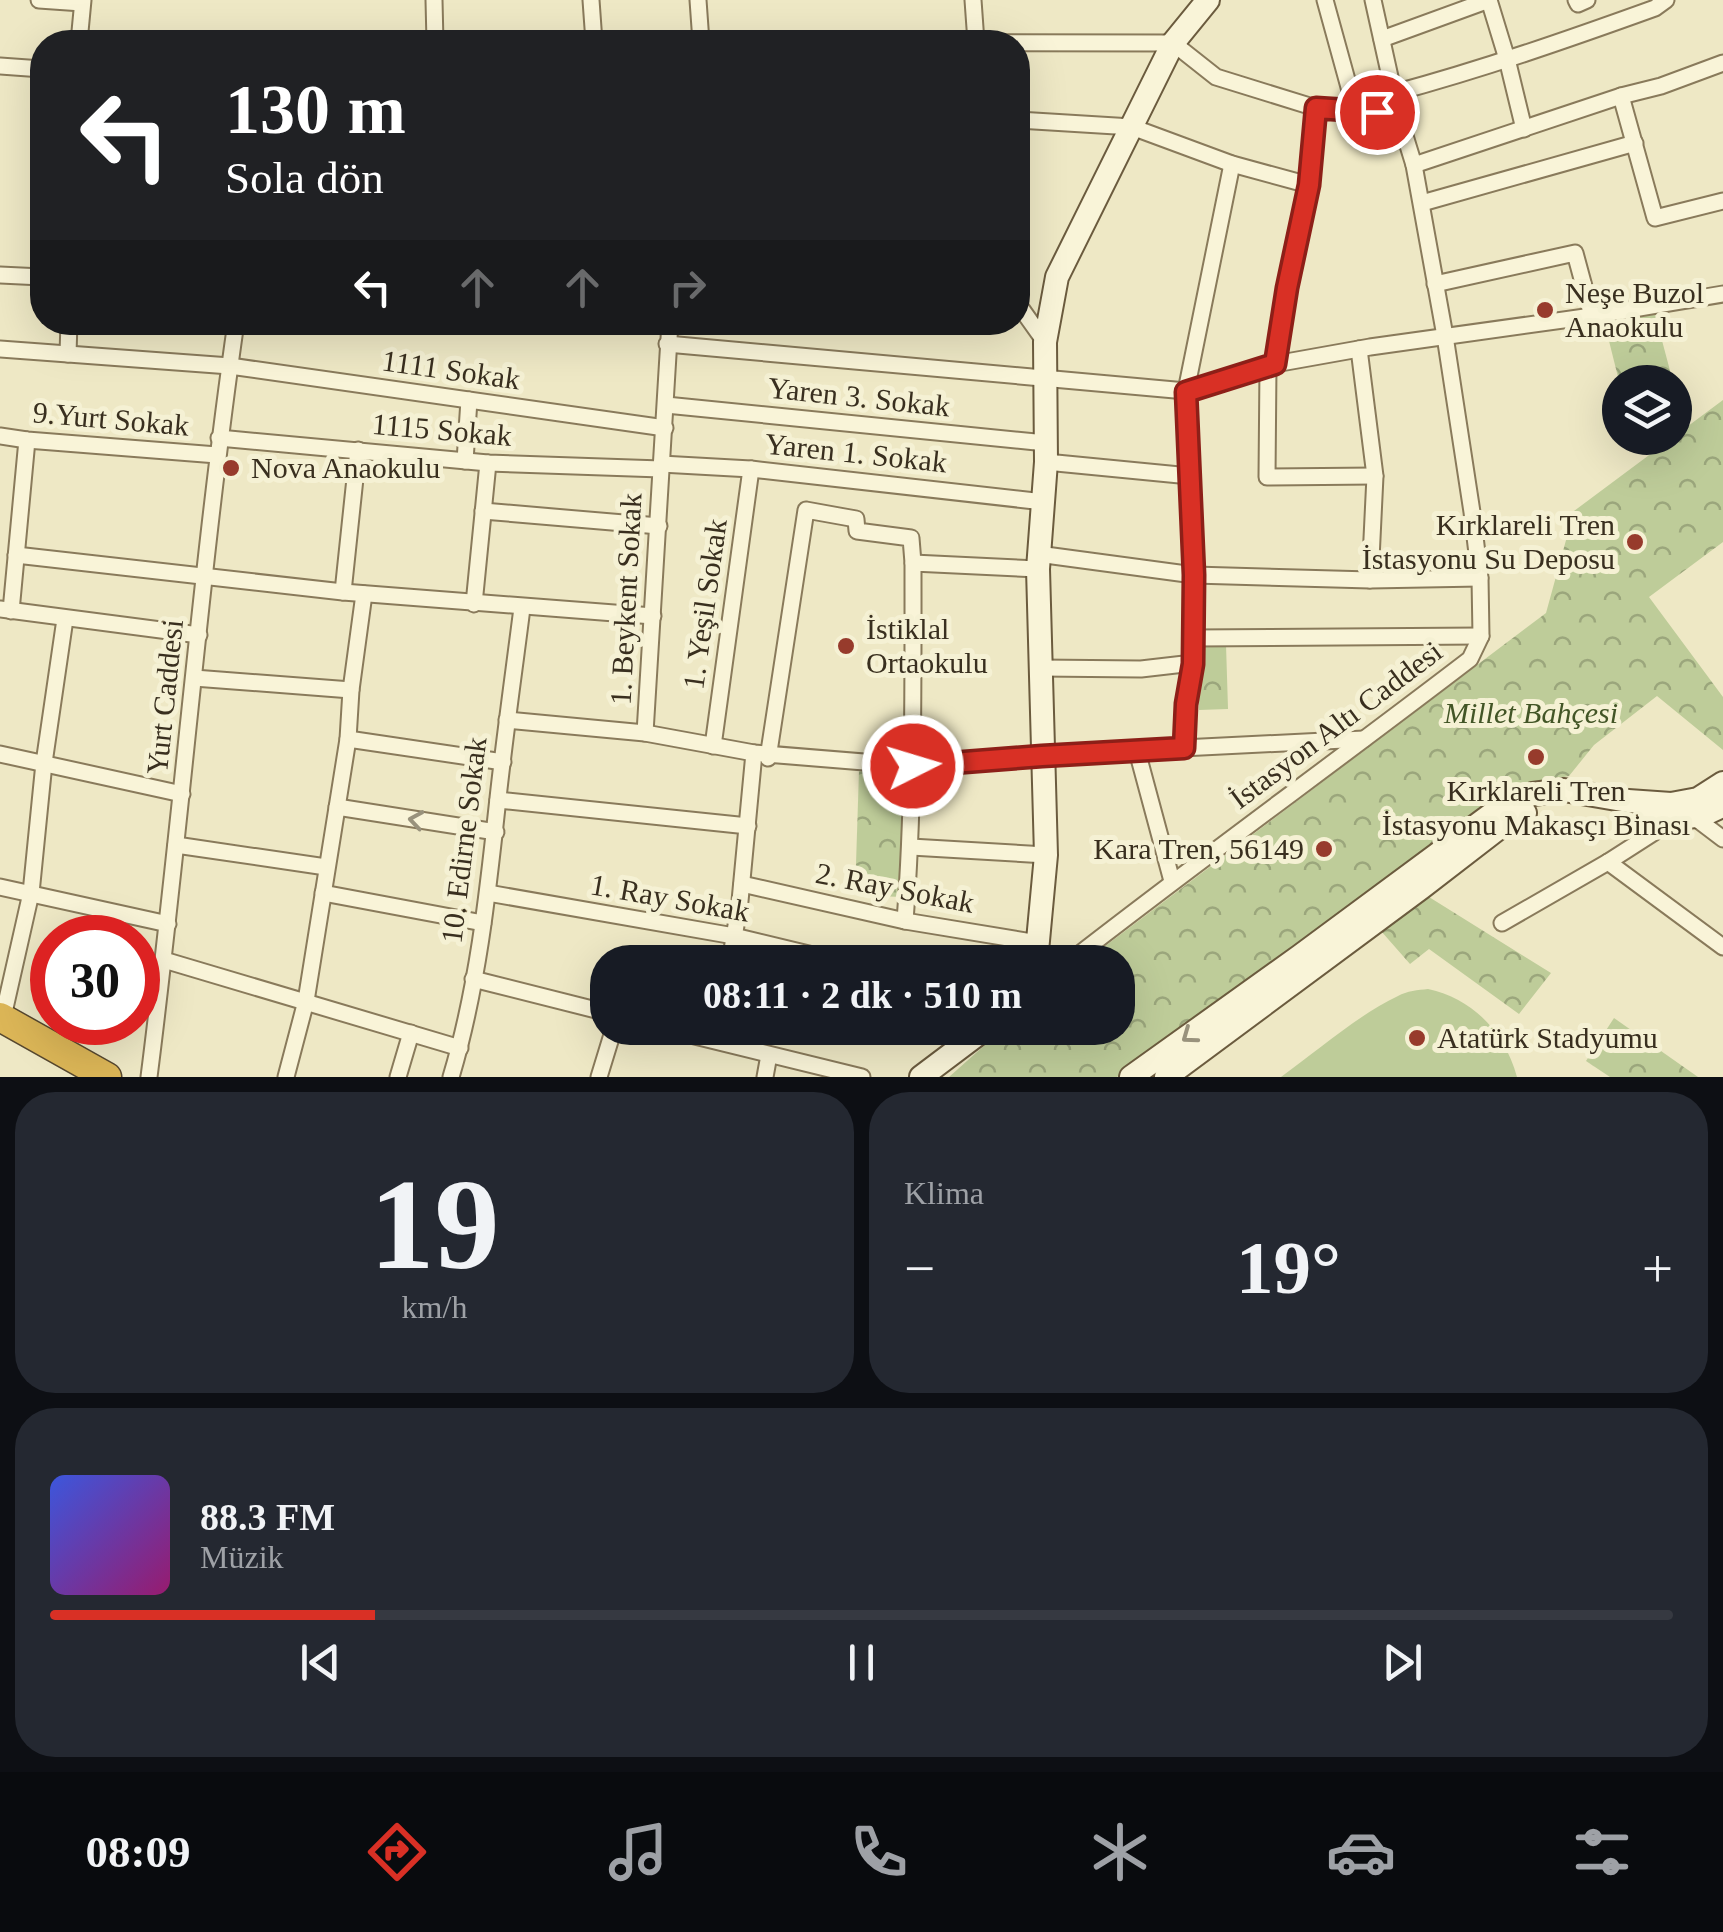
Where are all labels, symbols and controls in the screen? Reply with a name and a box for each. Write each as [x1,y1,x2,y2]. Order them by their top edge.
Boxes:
icon: left [60,70,190,200]
pin [1335,70,1420,155]
text: 130 m [225,71,406,148]
icon: arrive [1350,85,1405,140]
text: Sola dön [225,153,384,203]
icon: left [345,260,400,315]
icon: ahead [450,260,505,315]
icon: ahead [555,260,610,315]
icon: right [660,260,715,315]
place label: Neşe Buzol Anaokulu [1565,276,1704,343]
marker: Neşe Buzol Anaokulu [1534,299,1556,321]
street label: 1111 Sokak [380,343,522,396]
map controls [1602,365,1692,455]
button: layers [1602,365,1692,455]
street label: Yaren 3. Sokak [766,371,952,422]
street label: 9.Yurt Sokak [32,395,191,442]
street label: 1115 Sokak [371,407,513,452]
street label: Yaren 1. Sokak [763,427,949,478]
place label: Nova Anaokulu [251,451,440,484]
marker: Nova Anaokulu [220,457,242,479]
street label: 1. Beykent Sokak [603,492,648,706]
place label: Kırklareli Tren İstasyonu Su Deposu [1362,508,1615,575]
street label: 1. Yeşil Sokak [676,517,733,691]
marker: Kırklareli Tren İstasyonu Su Deposu [1624,531,1646,553]
place label: İstiklal Ortaokulu [866,612,988,679]
street label: Yurt Caddesi [140,618,189,776]
street label: İstasyon Altı Caddesi [1223,634,1448,815]
marker: İstiklal Ortaokulu [835,635,857,657]
park label: Millet Bahçesi [1443,696,1618,729]
position arrow [861,714,965,818]
street label: 10. Edirne Sokak [434,735,493,945]
marker: Kırklareli Tren İstasyonu Makasçı Binası [1525,746,1547,768]
place label: Kırklareli Tren İstasyonu Makasçı Binası [1382,774,1690,841]
one-way arrow [408,810,425,831]
place label: Kara Tren, 56149 [1093,832,1304,865]
marker: Kara Tren, 56149 [1313,838,1335,860]
street label: 2. Ray Sokak [813,856,977,919]
street label: 1. Ray Sokak [588,867,752,928]
speed limit sign: 30 [30,915,160,1045]
text: 08:11 · 2 dk · 510 m [703,974,1022,1016]
place label: Atatürk Stadyumu [1437,1021,1658,1054]
one-way arrow [1182,1024,1200,1041]
marker: Atatürk Stadyumu [1406,1027,1428,1049]
text: 19 [370,1152,500,1296]
text: Klima [904,1175,984,1211]
text: 19° [1236,1226,1341,1309]
text: − [904,1238,935,1299]
text: + [1642,1238,1673,1299]
text: km/h [402,1289,467,1325]
text: 88.3 FM [200,1496,335,1538]
text: Müzik [200,1539,284,1575]
icon: previous [293,1635,348,1690]
icon: pause [834,1635,889,1690]
icon: next [1375,1635,1430,1690]
icon: directions [362,1817,432,1887]
icon: music [603,1817,673,1887]
icon: phone [844,1817,914,1887]
icon: climate [1085,1817,1155,1887]
icon: car [1326,1817,1396,1887]
icon: filters [1567,1817,1637,1887]
text: 08:09 [86,1827,191,1877]

